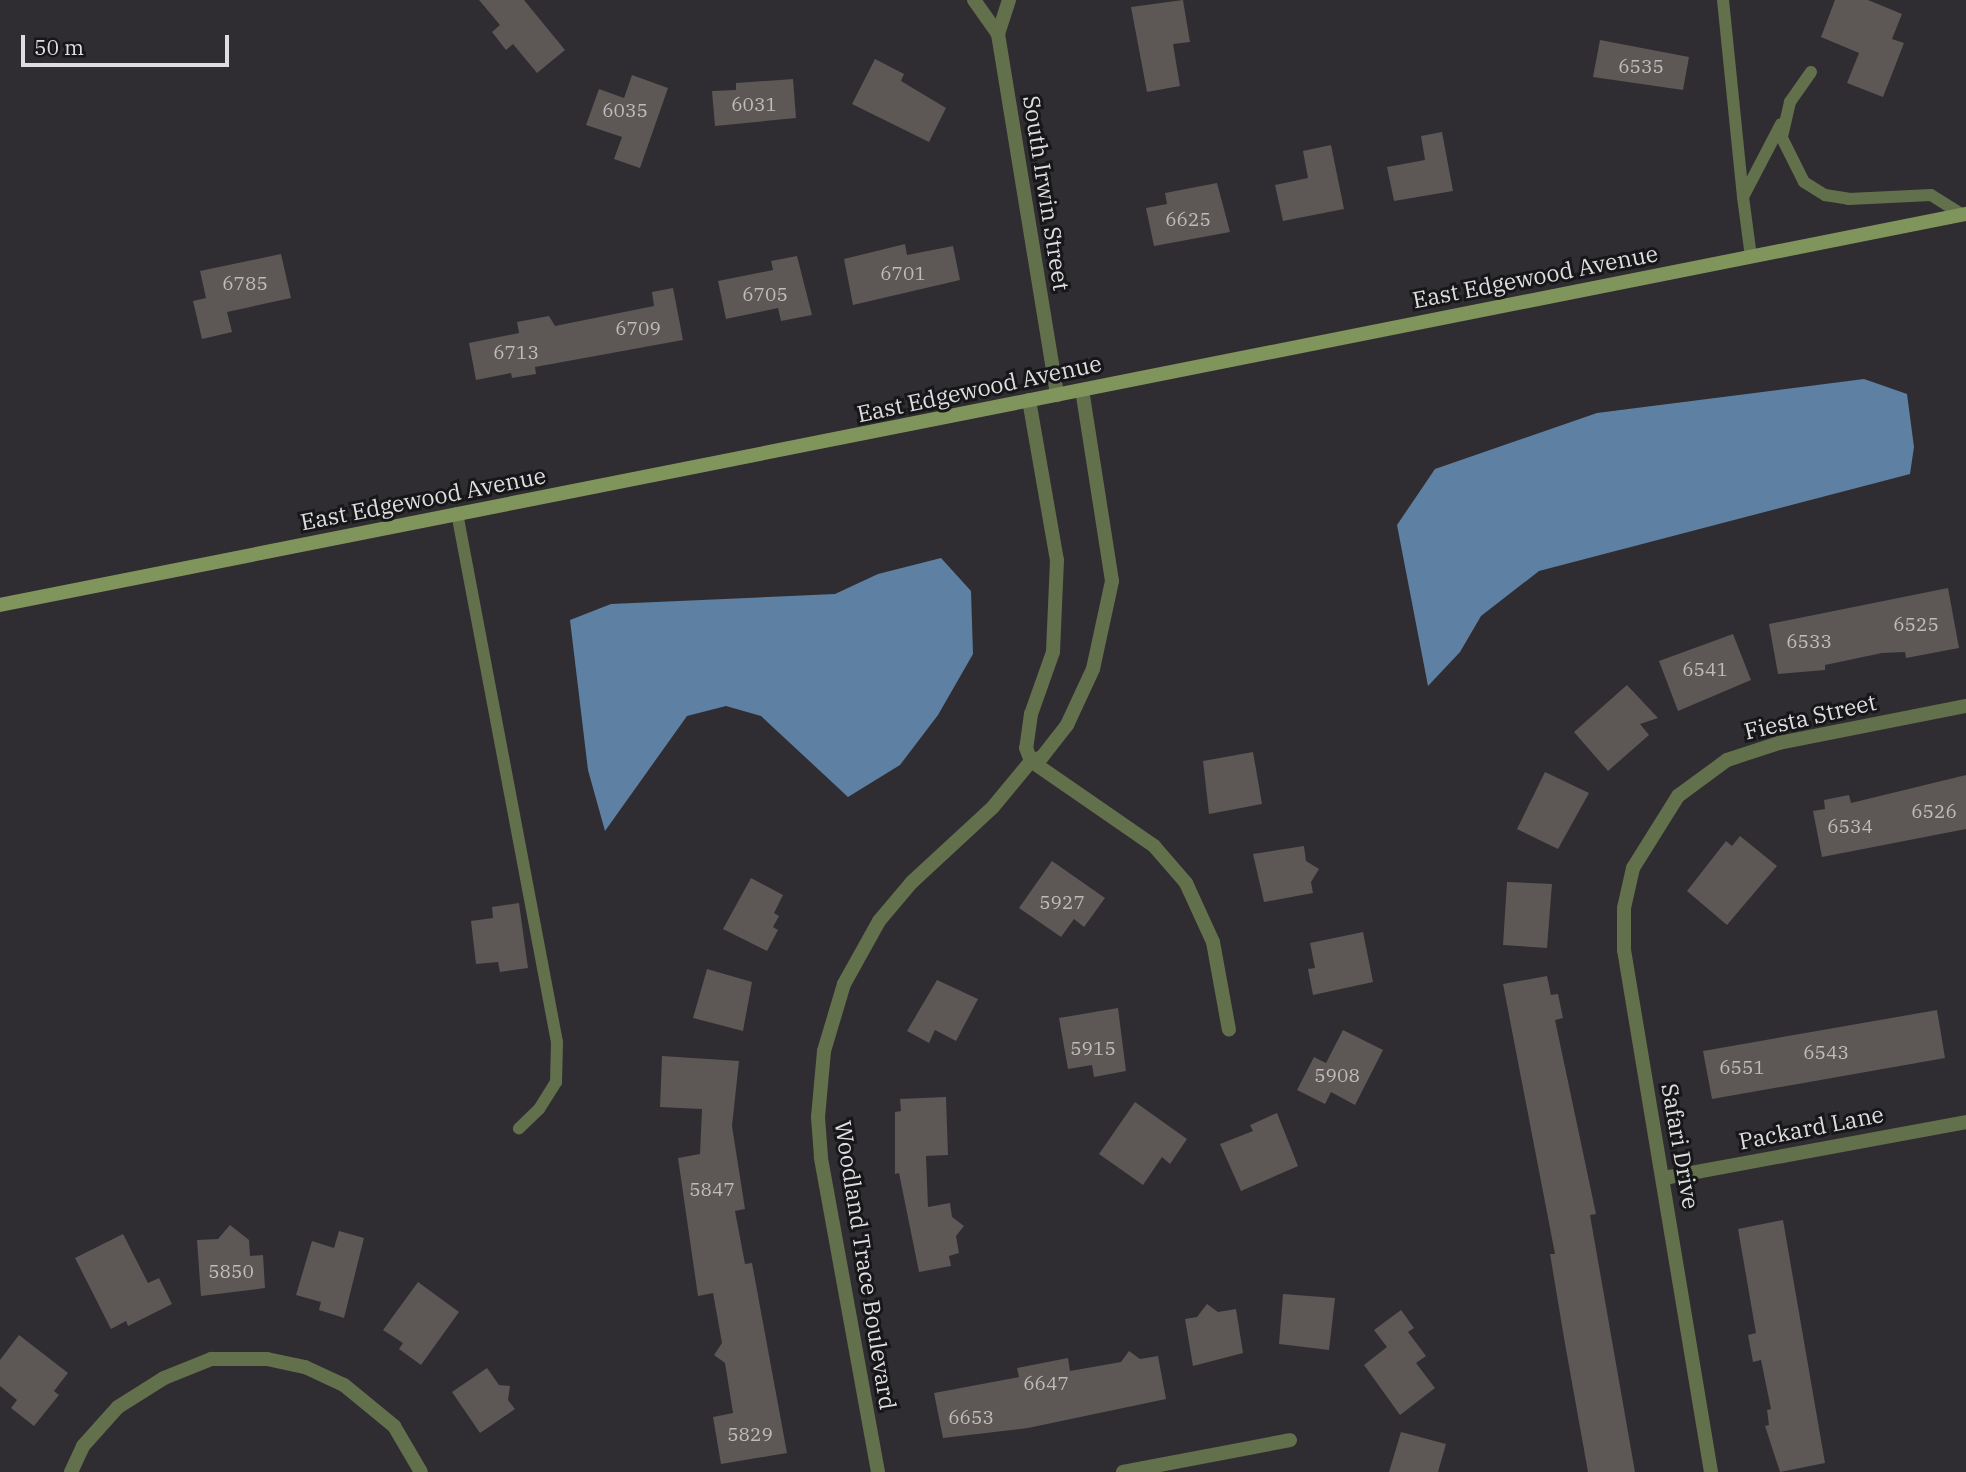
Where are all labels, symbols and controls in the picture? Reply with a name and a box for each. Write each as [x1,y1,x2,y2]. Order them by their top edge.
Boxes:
scale bar [24,21,233,65]
text: 50 m [34,33,84,61]
house number: 6535 [1618,56,1664,78]
street label: South Irwin Street [1018,93,1076,293]
house number: 6031 [731,94,777,116]
house number: 6035 [602,100,648,122]
house number: 6625 [1165,209,1211,231]
street label: East Edgewood Avenue [1410,239,1660,313]
house number: 6701 [880,263,926,285]
house number: 6785 [222,273,268,295]
house number: 6705 [742,284,788,306]
house number: 6709 [615,318,661,340]
house number: 6713 [493,342,539,364]
street label: East Edgewood Avenue [854,349,1104,427]
street label: East Edgewood Avenue [298,461,548,535]
house number: 6525 [1893,614,1939,636]
house number: 6533 [1786,631,1832,653]
house number: 6541 [1682,659,1728,681]
street label: Fiesta Street [1741,687,1879,745]
house number: 6526 [1911,801,1957,823]
house number: 6534 [1827,816,1873,838]
house number: 5927 [1039,892,1085,914]
house number: 5915 [1070,1038,1116,1060]
house number: 6543 [1803,1042,1849,1064]
house number: 6551 [1719,1057,1765,1079]
house number: 5908 [1314,1065,1360,1087]
street label: Safari Drive [1656,1081,1706,1211]
street label: Packard Lane [1736,1099,1886,1155]
street label: Woodland Trace Boulevard [830,1118,902,1412]
house number: 5847 [689,1179,735,1201]
house number: 5850 [208,1261,254,1283]
house number: 6647 [1023,1373,1069,1395]
house number: 6653 [948,1407,994,1429]
house number: 5829 [727,1424,773,1446]

